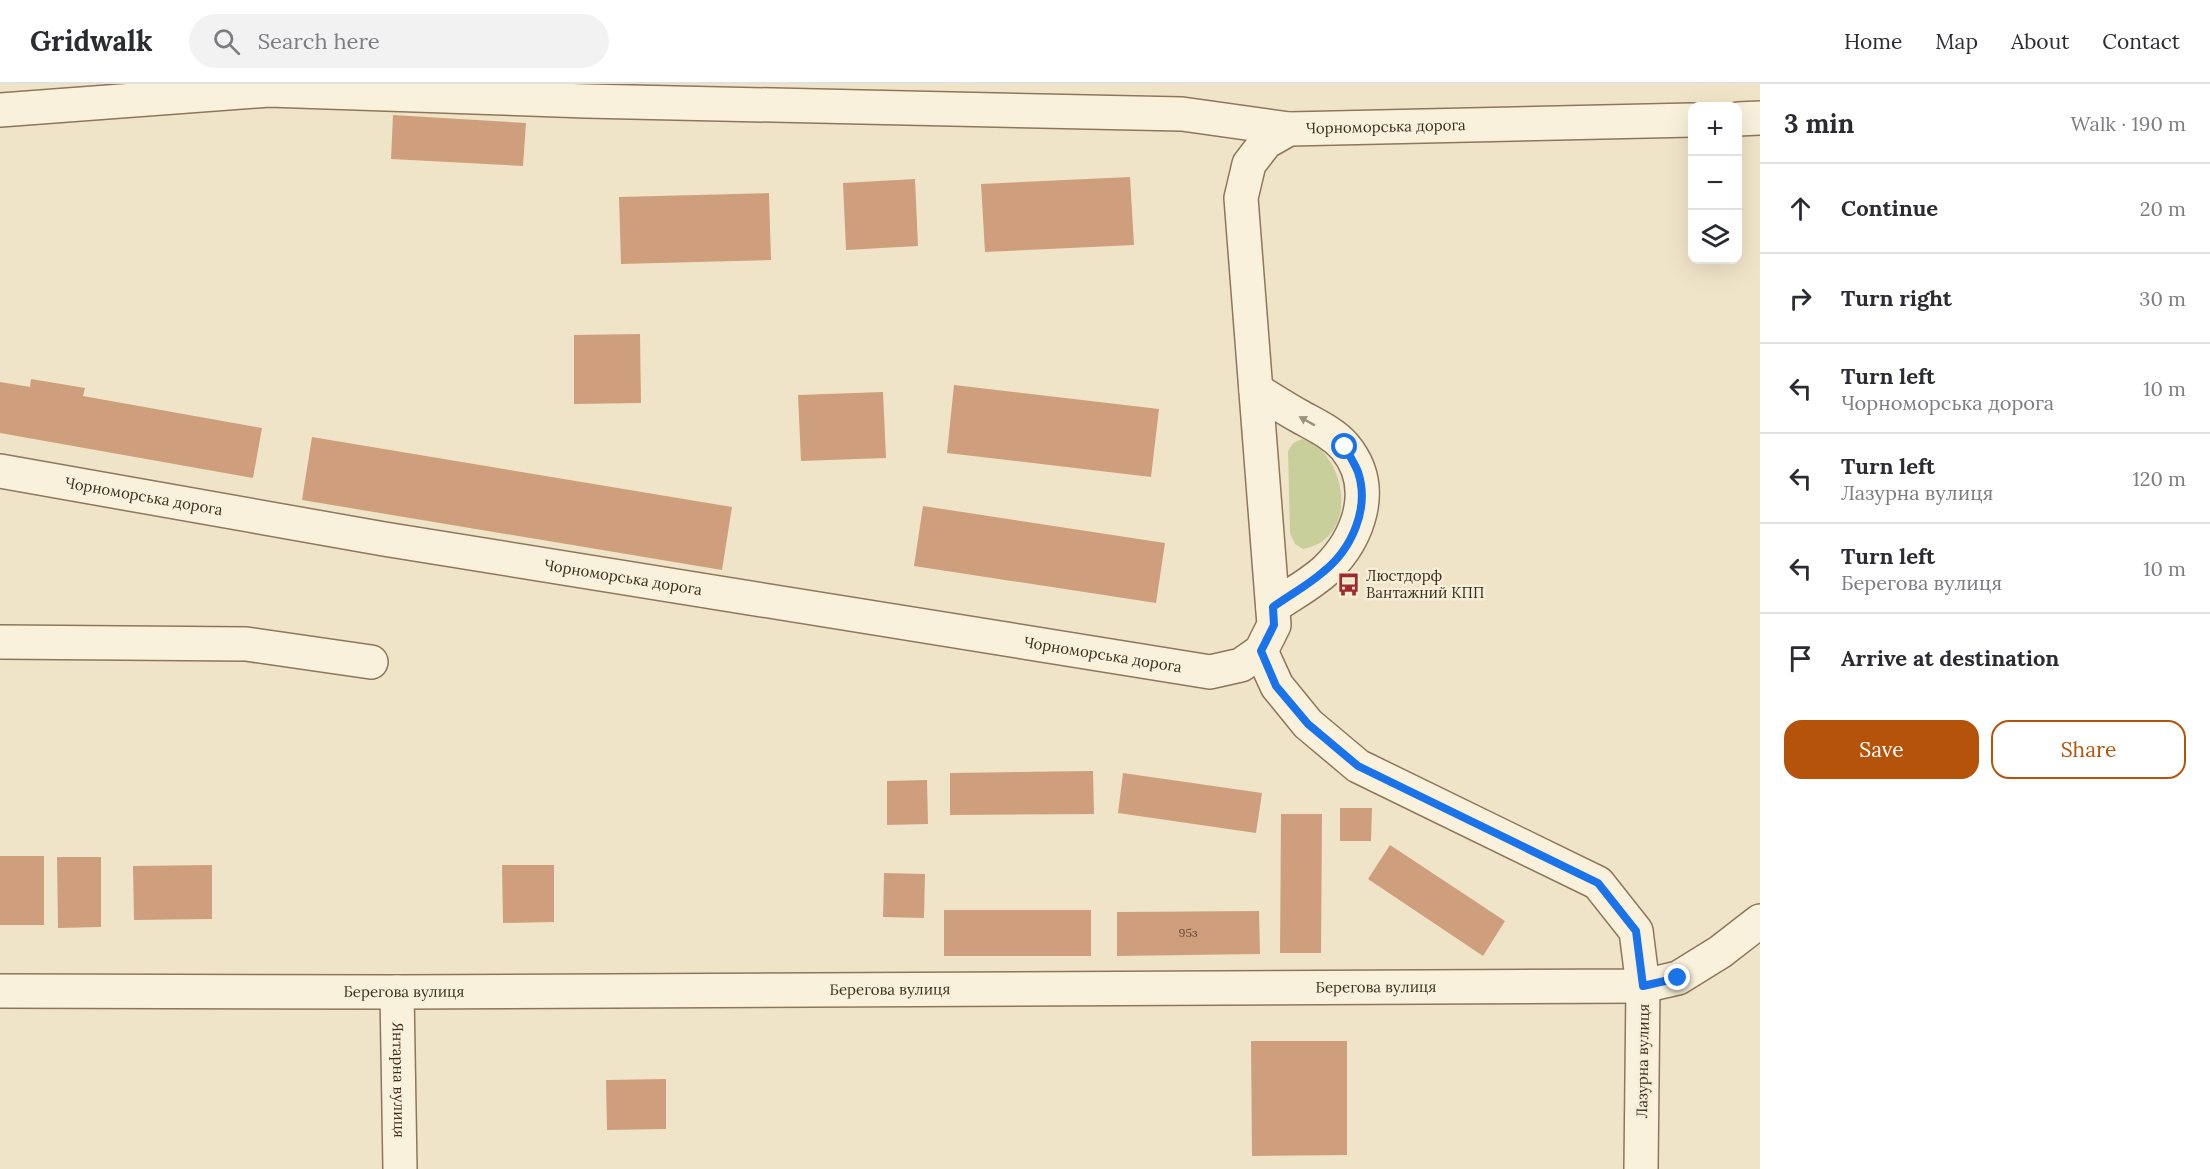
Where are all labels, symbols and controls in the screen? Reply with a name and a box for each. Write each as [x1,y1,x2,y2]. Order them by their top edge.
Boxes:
search box [189,14,609,68]
text: Gridwalk [30,23,153,59]
icon: search [210,25,243,58]
text: Search here [258,27,380,55]
text: Home [1844,28,1902,55]
text: Map [1935,28,1978,55]
text: About [2011,28,2069,55]
text: Contact [2102,28,2180,55]
map controls [1688,102,1742,264]
button: + [1688,102,1742,156]
text: 3 min [1784,107,1854,140]
text: Walk · 190 m [2070,111,2186,136]
street label: Чорноморська дорога [1305,115,1466,138]
button: − [1688,156,1742,210]
icon: ahead [1784,192,1817,225]
text: Continue [1841,194,1938,222]
text: 20 m [2140,196,2186,221]
button: layers [1688,210,1742,264]
icon: right [1784,282,1817,315]
text: Turn right [1841,284,1952,312]
text: 30 m [2139,286,2186,311]
text: Turn left [1841,362,1935,390]
icon: left [1784,372,1817,405]
text: 10 m [2143,376,2186,401]
text: Чорноморська дорога [1841,390,2054,415]
one-way arrow [1298,416,1315,426]
route start [1331,433,1357,459]
text: Turn left [1841,452,1935,480]
icon: left [1784,462,1817,495]
text: 120 m [2132,466,2186,491]
street label: Чорноморська дорога [63,473,225,519]
text: Лазурна вулиця [1841,480,1993,505]
text: Turn left [1841,542,1935,570]
icon: left [1784,552,1817,585]
street label: Чорноморська дорога [543,555,704,599]
text: 10 m [2143,556,2186,581]
place label: Люстдорф Вантажний КПП [1366,566,1484,602]
text: Берегова вулиця [1841,570,2002,595]
bus stop icon: Люстдорф Вантажний КПП [1335,572,1361,598]
street label: Чорноморська дорога [1022,632,1184,676]
icon: arrive [1784,642,1817,675]
text: Arrive at destination [1841,644,2059,672]
button: Save [1784,720,1979,779]
button: Share [1991,720,2186,779]
house number: 95з [1179,925,1198,940]
route end [1664,964,1690,990]
street label: Берегова вулиця [1315,977,1436,997]
street label: Берегова вулиця [829,979,950,999]
street label: Берегова вулиця [344,982,464,1001]
street label: Лазурна вулиця [1632,1004,1653,1118]
street label: Янтарна вулиця [389,1022,409,1138]

